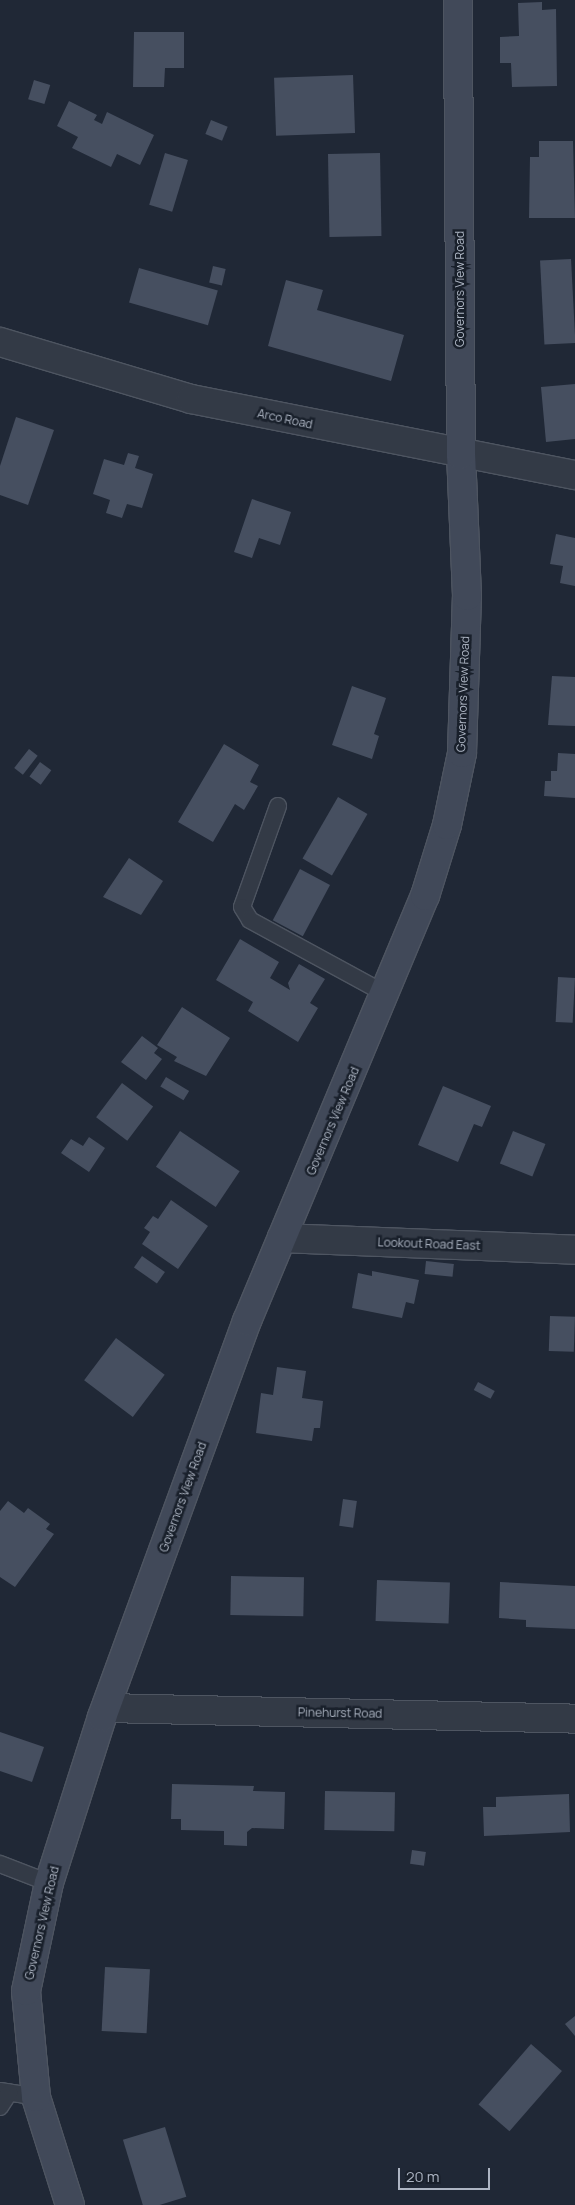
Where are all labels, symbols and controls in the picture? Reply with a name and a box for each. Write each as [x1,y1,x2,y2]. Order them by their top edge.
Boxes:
street label: Governors View Road [453,231,467,347]
street label: Arco Road [256,406,314,432]
street label: Governors View Road [454,636,472,752]
street label: Governors View Road [304,1065,362,1177]
street label: Lookout Road East [377,1235,481,1253]
street label: Governors View Road [156,1440,210,1554]
street label: Pinehurst Road [298,1705,382,1721]
street label: Governors View Road [22,1865,62,1981]
scale bar [400,2158,492,2190]
text: 20 m [406,2166,439,2187]

